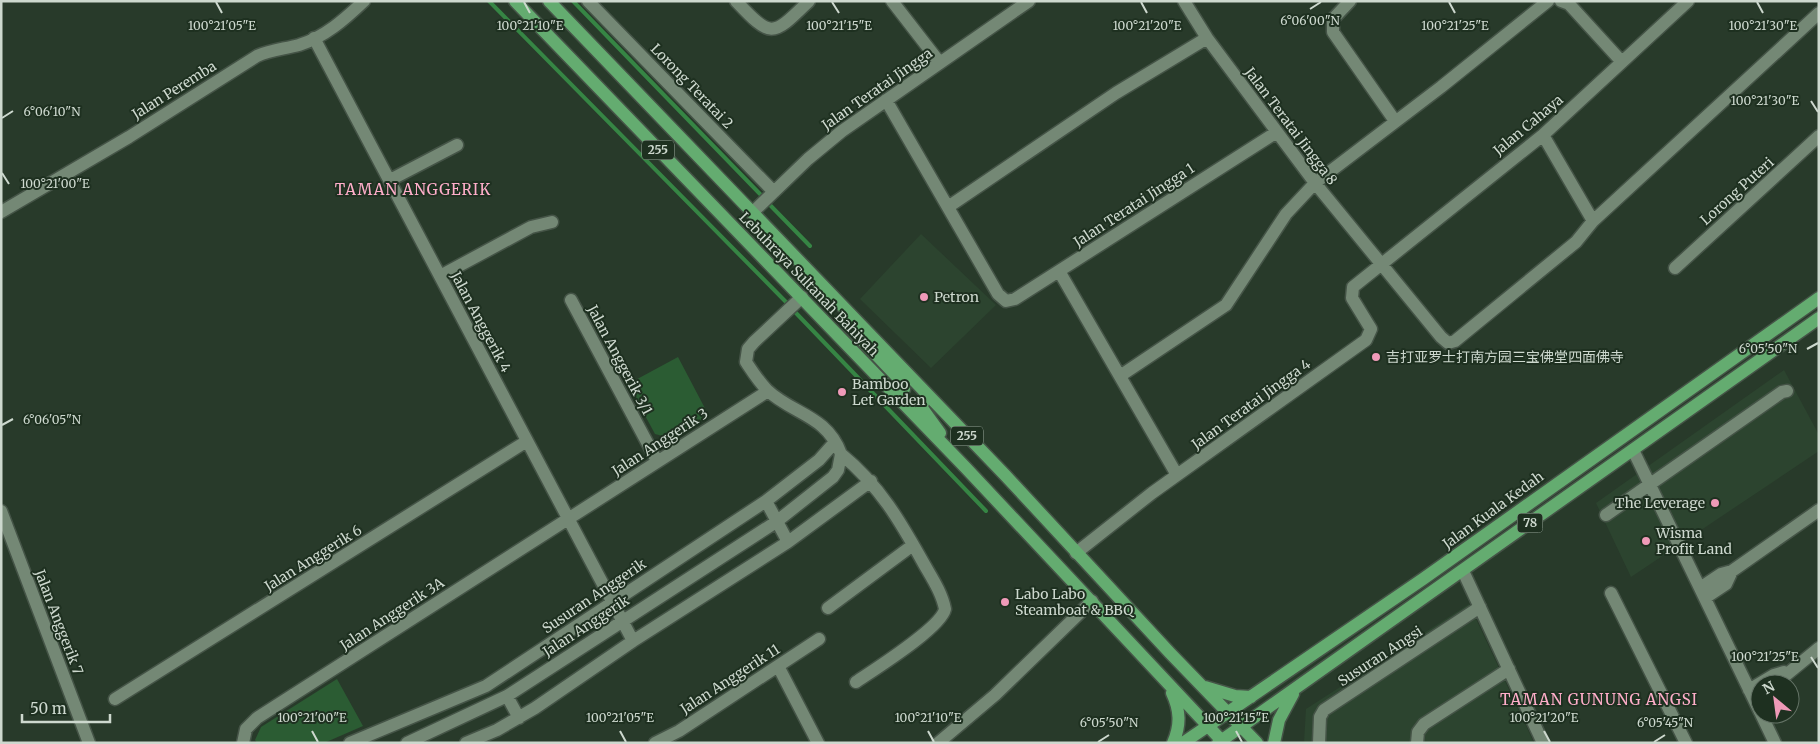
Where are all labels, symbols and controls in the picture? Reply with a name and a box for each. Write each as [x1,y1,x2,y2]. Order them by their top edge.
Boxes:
text: 6°06'00"N [1280,13,1341,28]
text: 100°21'05"E [188,18,256,33]
text: 100°21'10"E [497,18,564,33]
text: 100°21'15"E [806,18,872,33]
text: 100°21'20"E [1113,18,1182,33]
text: 100°21'25"E [1421,18,1489,33]
text: 100°21'30"E [1729,18,1798,33]
street label: Lorong Teratai 2 [647,40,737,132]
street label: Jalan Teratai Jingga [817,44,936,134]
street label: Jalan Peremba [128,57,220,124]
street label: Jalan Teratai Jingga 8 [1240,63,1341,188]
street label: Jalan Cahaya [1489,90,1567,160]
text: 100°21'30"E [1731,93,1800,108]
text: 6°06'10"N [24,104,81,119]
road number: 255 [642,140,674,160]
street label: Lorong Puteri [1696,153,1778,229]
street label: Jalan Teratai Jingga 1 [1069,159,1198,251]
text: 100°21'00"E [20,176,90,191]
district label: TAMAN ANGGERIK [335,180,491,199]
street label: Lebuhraya Sultanah Bahiyah [735,208,883,360]
street label: Jalan Anggerik 4 [446,268,515,376]
place label: Petron [934,288,979,306]
marker: Petron [918,291,930,303]
street label: Jalan Anggerik 3/1 [583,301,657,418]
text: 6°05'50"N [1739,341,1798,356]
place label: 吉打亚罗士打南方园三宝佛堂四面佛寺 [1386,348,1624,366]
marker: 吉打亚罗士打南方园三宝佛堂四面佛寺 [1370,351,1382,363]
street label: Jalan Teratai Jingga 4 [1187,355,1314,454]
place label: Bamboo Let Garden [852,375,926,409]
marker: Bamboo Let Garden [836,386,848,398]
street label: Jalan Anggerik 3 [608,404,711,480]
text: 6°06'05"N [23,412,82,427]
road number: 255 [951,426,983,446]
street label: Jalan Kuala Kedah [1438,467,1547,553]
place label: The Leverage [1615,494,1705,512]
marker: The Leverage [1709,497,1721,509]
road number: 78 [1518,514,1542,532]
street label: Jalan Anggerik 6 [260,521,365,596]
place label: Wisma Profit Land [1655,524,1732,558]
marker: Wisma Profit Land [1640,535,1652,547]
street label: Susuran Anggerik [539,554,649,637]
street label: Jalan Anggerik 7 [30,566,87,677]
street label: Jalan Anggerik 3A [336,574,448,655]
place label: Labo Labo Steamboat & BBQ [1015,585,1134,619]
street label: Jalan Anggerik [538,591,633,661]
marker: Labo Labo Steamboat & BBQ [999,596,1011,608]
street label: Susuran Angsi [1334,622,1426,690]
street label: Jalan Anggerik 11 [676,640,783,718]
text: 100°21'25"E [1731,649,1799,664]
north arrow [1750,674,1800,724]
text: N [1759,677,1778,698]
district label: TAMAN GUNUNG ANGSI [1500,690,1698,709]
scale bar [22,692,110,724]
text: 50 m [30,699,67,718]
text: 100°21'00"E [277,710,347,725]
text: 100°21'05"E [586,710,654,725]
text: 100°21'10"E [895,710,962,725]
text: 100°21'15"E [1203,710,1269,725]
text: 100°21'20"E [1510,710,1579,725]
text: 6°05'50"N [1080,715,1139,730]
text: 6°05'45"N [1637,715,1694,730]

